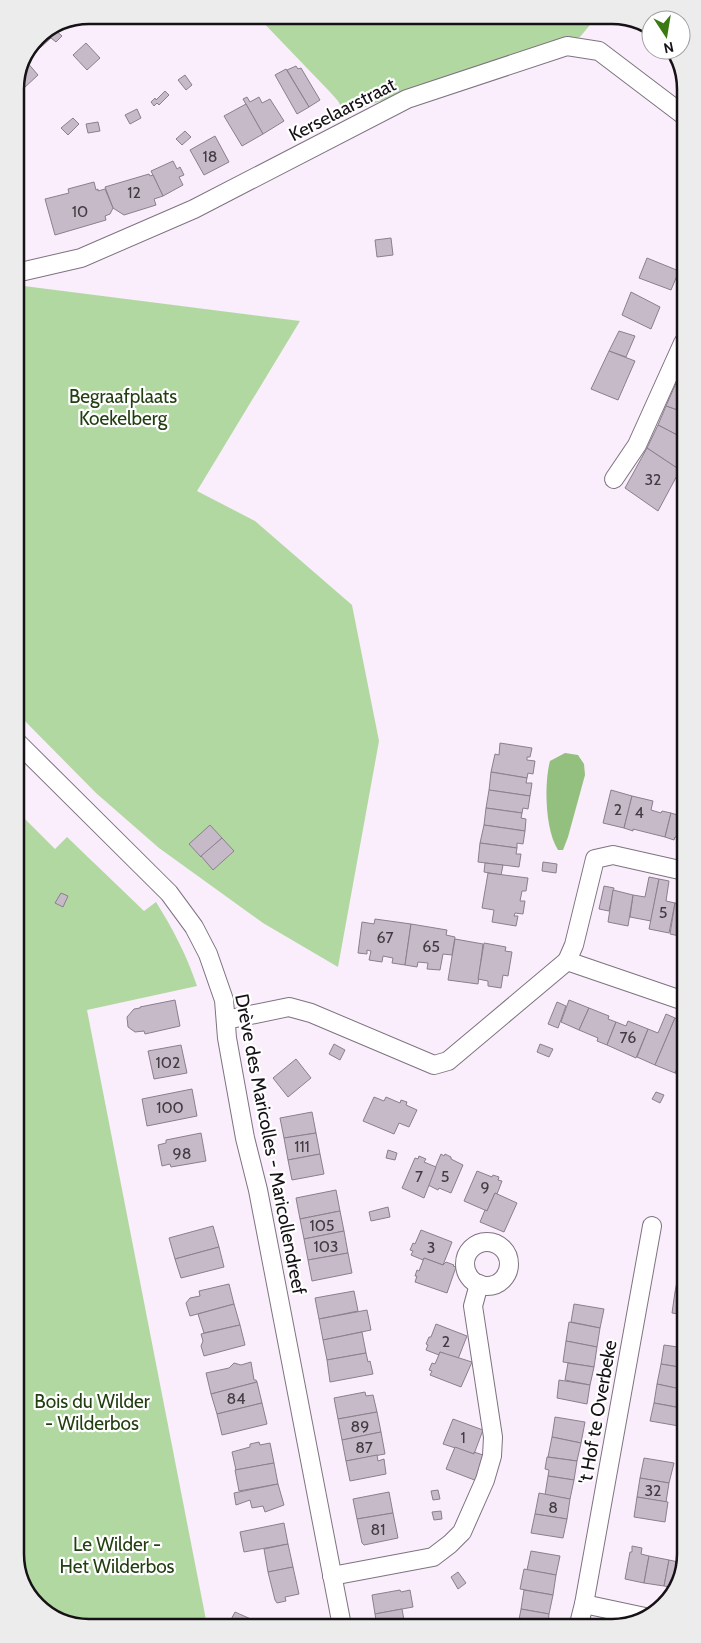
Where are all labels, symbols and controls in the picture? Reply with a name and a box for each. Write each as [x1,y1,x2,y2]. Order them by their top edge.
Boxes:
north arrow [641,10,691,60]
text: N [662,38,675,58]
street label: Kerselaarstraat [285,72,400,146]
house number: 18 [203,147,217,166]
house number: 12 [127,183,141,202]
house number: 10 [72,202,88,221]
park label: Begraafplaats Koekelberg [69,385,177,430]
house number: 32 [644,470,662,489]
house number: 2 [614,800,622,819]
house number: 4 [634,803,644,822]
house number: 5 [659,903,667,922]
house number: 67 [376,928,394,947]
house number: 65 [422,937,440,956]
street label: Drève des Maricolles - Maricollendreef [230,992,311,1297]
house number: 76 [620,1028,636,1047]
house number: 102 [156,1053,180,1072]
house number: 100 [156,1098,184,1117]
house number: 111 [294,1137,310,1156]
house number: 98 [173,1144,191,1163]
house number: 7 [415,1167,423,1186]
house number: 5 [441,1167,449,1186]
house number: 9 [480,1178,490,1197]
house number: 105 [309,1216,335,1235]
house number: 103 [313,1237,339,1256]
house number: 3 [427,1238,435,1257]
house number: 2 [442,1332,450,1351]
street label: 't Hof te Overbeke [573,1338,622,1486]
house number: 84 [227,1389,245,1408]
park label: Bois du Wilder - Wilderbos [34,1390,150,1435]
house number: 89 [351,1417,369,1436]
house number: 1 [460,1428,466,1447]
house number: 87 [355,1438,373,1457]
house number: 32 [644,1481,662,1500]
house number: 8 [548,1498,558,1517]
house number: 81 [371,1520,385,1539]
park label: Le Wilder - Het Wilderbos [60,1533,175,1578]

